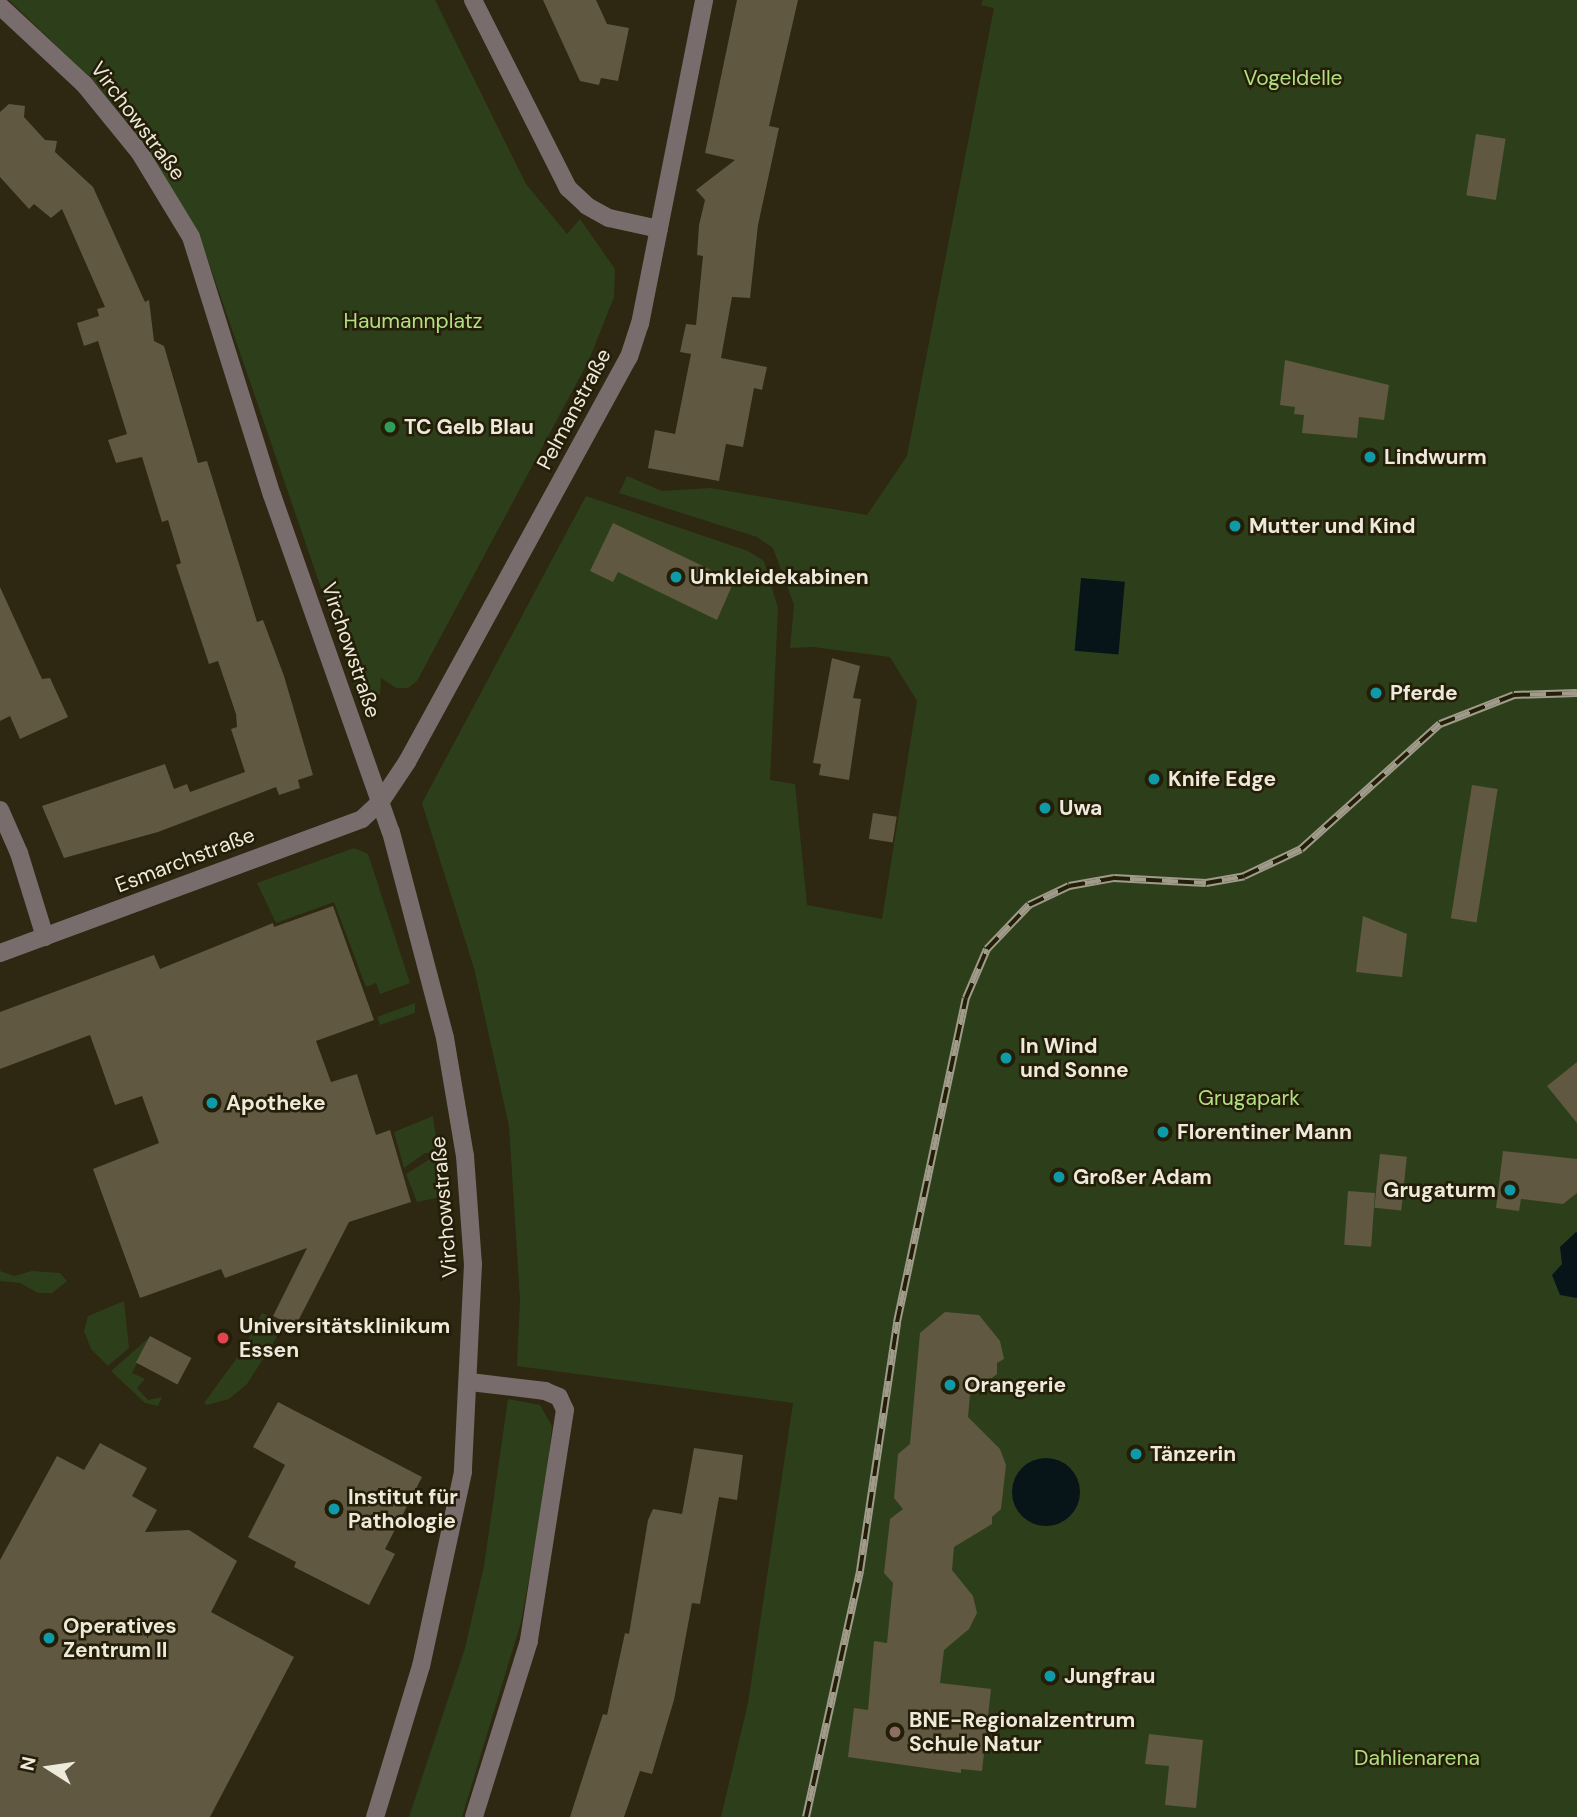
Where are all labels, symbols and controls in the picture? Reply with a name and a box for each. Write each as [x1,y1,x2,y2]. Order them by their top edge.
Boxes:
street label: Virchowstraße [85,57,191,185]
park label: Vogeldelle [1244,65,1342,91]
park label: Haumannplatz [344,308,482,334]
street label: Pelmanstraße [532,344,616,474]
place label: TC Gelb Blau [404,414,534,440]
marker: TC Gelb Blau [382,419,398,435]
place label: Lindwurm [1384,444,1487,470]
marker: Lindwurm [1362,449,1378,465]
place label: Mutter und Kind [1249,513,1415,539]
marker: Mutter und Kind [1227,518,1243,534]
place label: Umkleidekabinen [690,564,869,590]
marker: Umkleidekabinen [668,569,684,585]
street label: Virchowstraße [316,579,386,721]
place label: Pferde [1390,680,1458,706]
marker: Pferde [1368,685,1384,701]
place label: Knife Edge [1168,766,1276,792]
marker: Knife Edge [1146,771,1162,787]
place label: Uwa [1059,795,1102,821]
marker: Uwa [1037,800,1053,816]
street label: Esmarchstraße [112,822,258,898]
place label: In Wind und Sonne [1020,1033,1129,1083]
marker: In Wind und Sonne [998,1050,1014,1066]
park label: Grugapark [1198,1085,1300,1111]
place label: Apotheke [226,1090,326,1116]
marker: Apotheke [204,1095,220,1111]
place label: Florentiner Mann [1177,1119,1352,1145]
marker: Florentiner Mann [1155,1124,1171,1140]
street label: Virchowstraße [425,1135,463,1279]
place label: Großer Adam [1073,1164,1212,1190]
marker: Großer Adam [1051,1169,1067,1185]
place label: Grugaturm [1383,1177,1496,1203]
marker: Grugaturm [1502,1182,1518,1198]
place label: Universitätsklinikum Essen [239,1313,450,1363]
marker: Universitätsklinikum Essen [213,1328,233,1348]
place label: Orangerie [964,1372,1066,1398]
marker: Orangerie [942,1377,958,1393]
place label: Tänzerin [1150,1441,1236,1467]
marker: Tänzerin [1128,1446,1144,1462]
place label: Institut für Pathologie [348,1484,458,1534]
marker: Institut für Pathologie [326,1501,342,1517]
place label: Operatives Zentrum II [63,1613,177,1663]
marker: Operatives Zentrum II [41,1630,57,1646]
place label: Jungfrau [1064,1663,1155,1689]
marker: Jungfrau [1042,1668,1058,1684]
place label: BNE-Regionalzentrum Schule Natur [909,1707,1135,1757]
marker: BNE-Regionalzentrum Schule Natur [887,1724,903,1740]
north arrow [14,1733,84,1803]
park label: Dahlienarena [1354,1745,1480,1771]
text: N [14,1754,42,1773]

